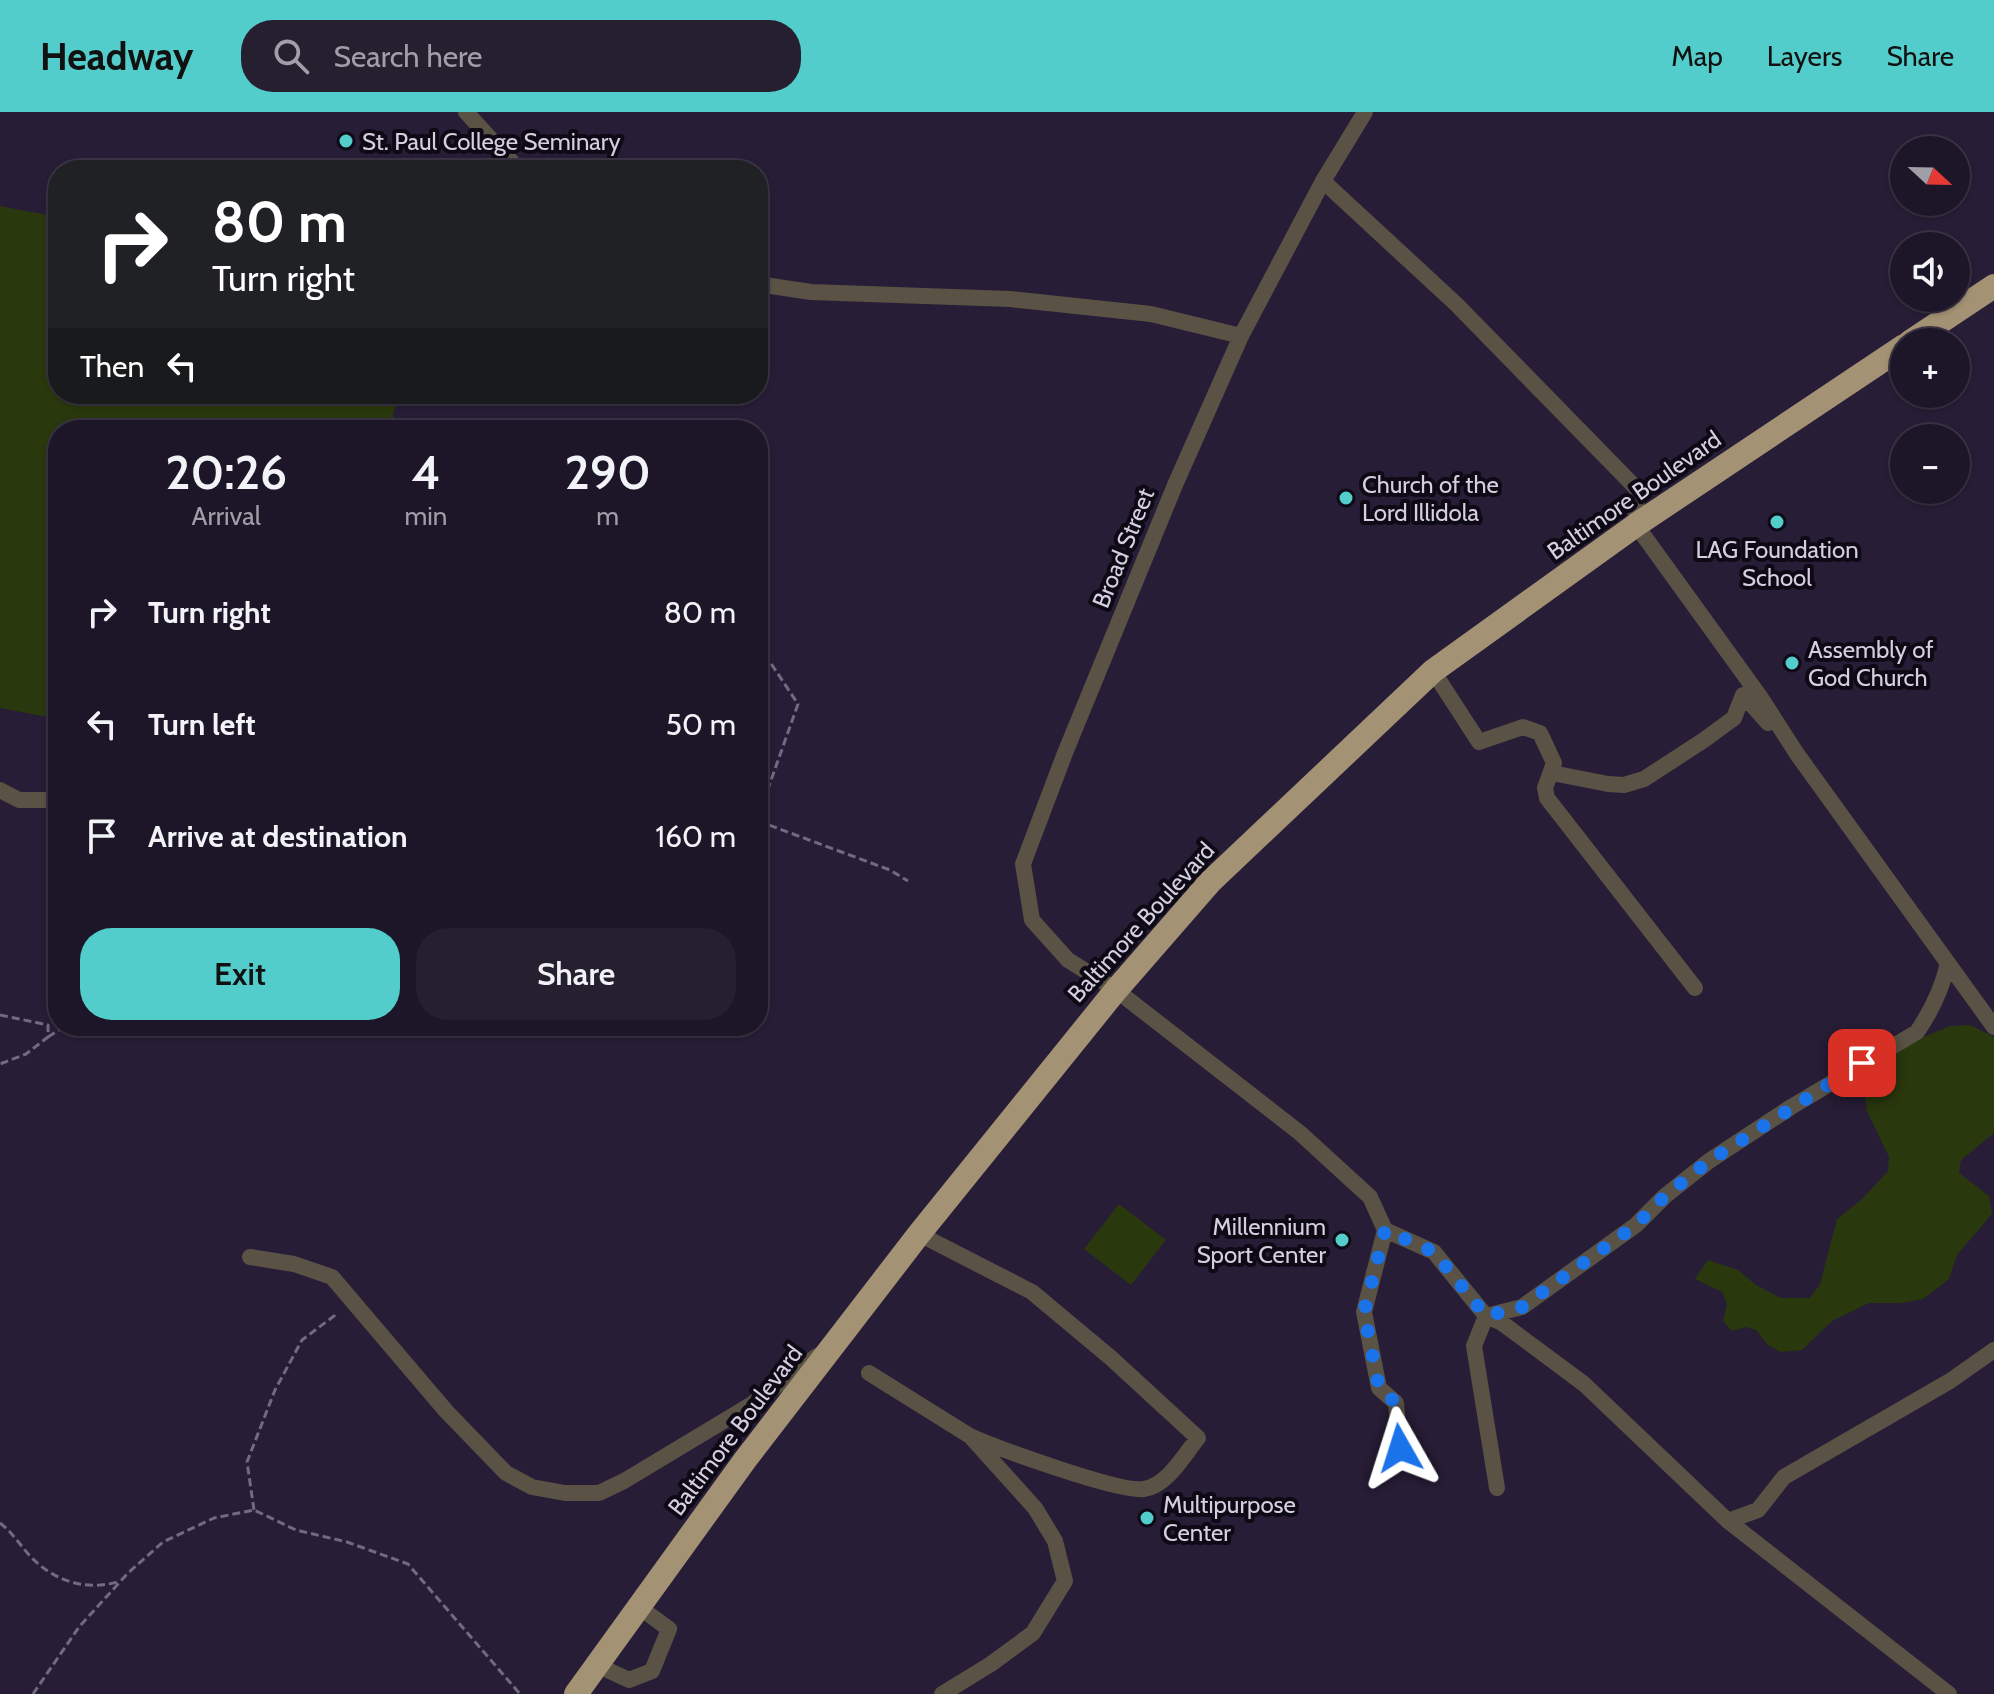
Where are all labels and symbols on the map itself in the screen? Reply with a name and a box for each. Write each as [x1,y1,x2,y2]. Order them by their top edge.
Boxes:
place label: St. Paul College Seminary [362,127,621,156]
marker: St. Paul College Seminary [337,132,355,150]
north arrow [1890,136,1970,216]
street label: Baltimore Boulevard [1542,424,1726,566]
place label: Church of the Lord Illidola [1362,470,1499,527]
street label: Broad Street [1086,484,1160,612]
marker: Church of the Lord Illidola [1337,489,1355,507]
marker: LAG Foundation School [1768,513,1786,531]
place label: LAG Foundation School [1695,535,1859,592]
place label: Assembly of God Church [1808,635,1933,692]
marker: Assembly of God Church [1783,654,1801,672]
street label: Baltimore Boulevard [1062,836,1220,1008]
pin [1828,1029,1896,1097]
place label: Millennium Sport Center [1197,1212,1326,1269]
marker: Millennium Sport Center [1333,1231,1351,1249]
street label: Baltimore Boulevard [662,1339,808,1521]
position arrow [1358,1406,1442,1490]
place label: Multipurpose Center [1163,1490,1296,1547]
marker: Multipurpose Center [1138,1509,1156,1527]

